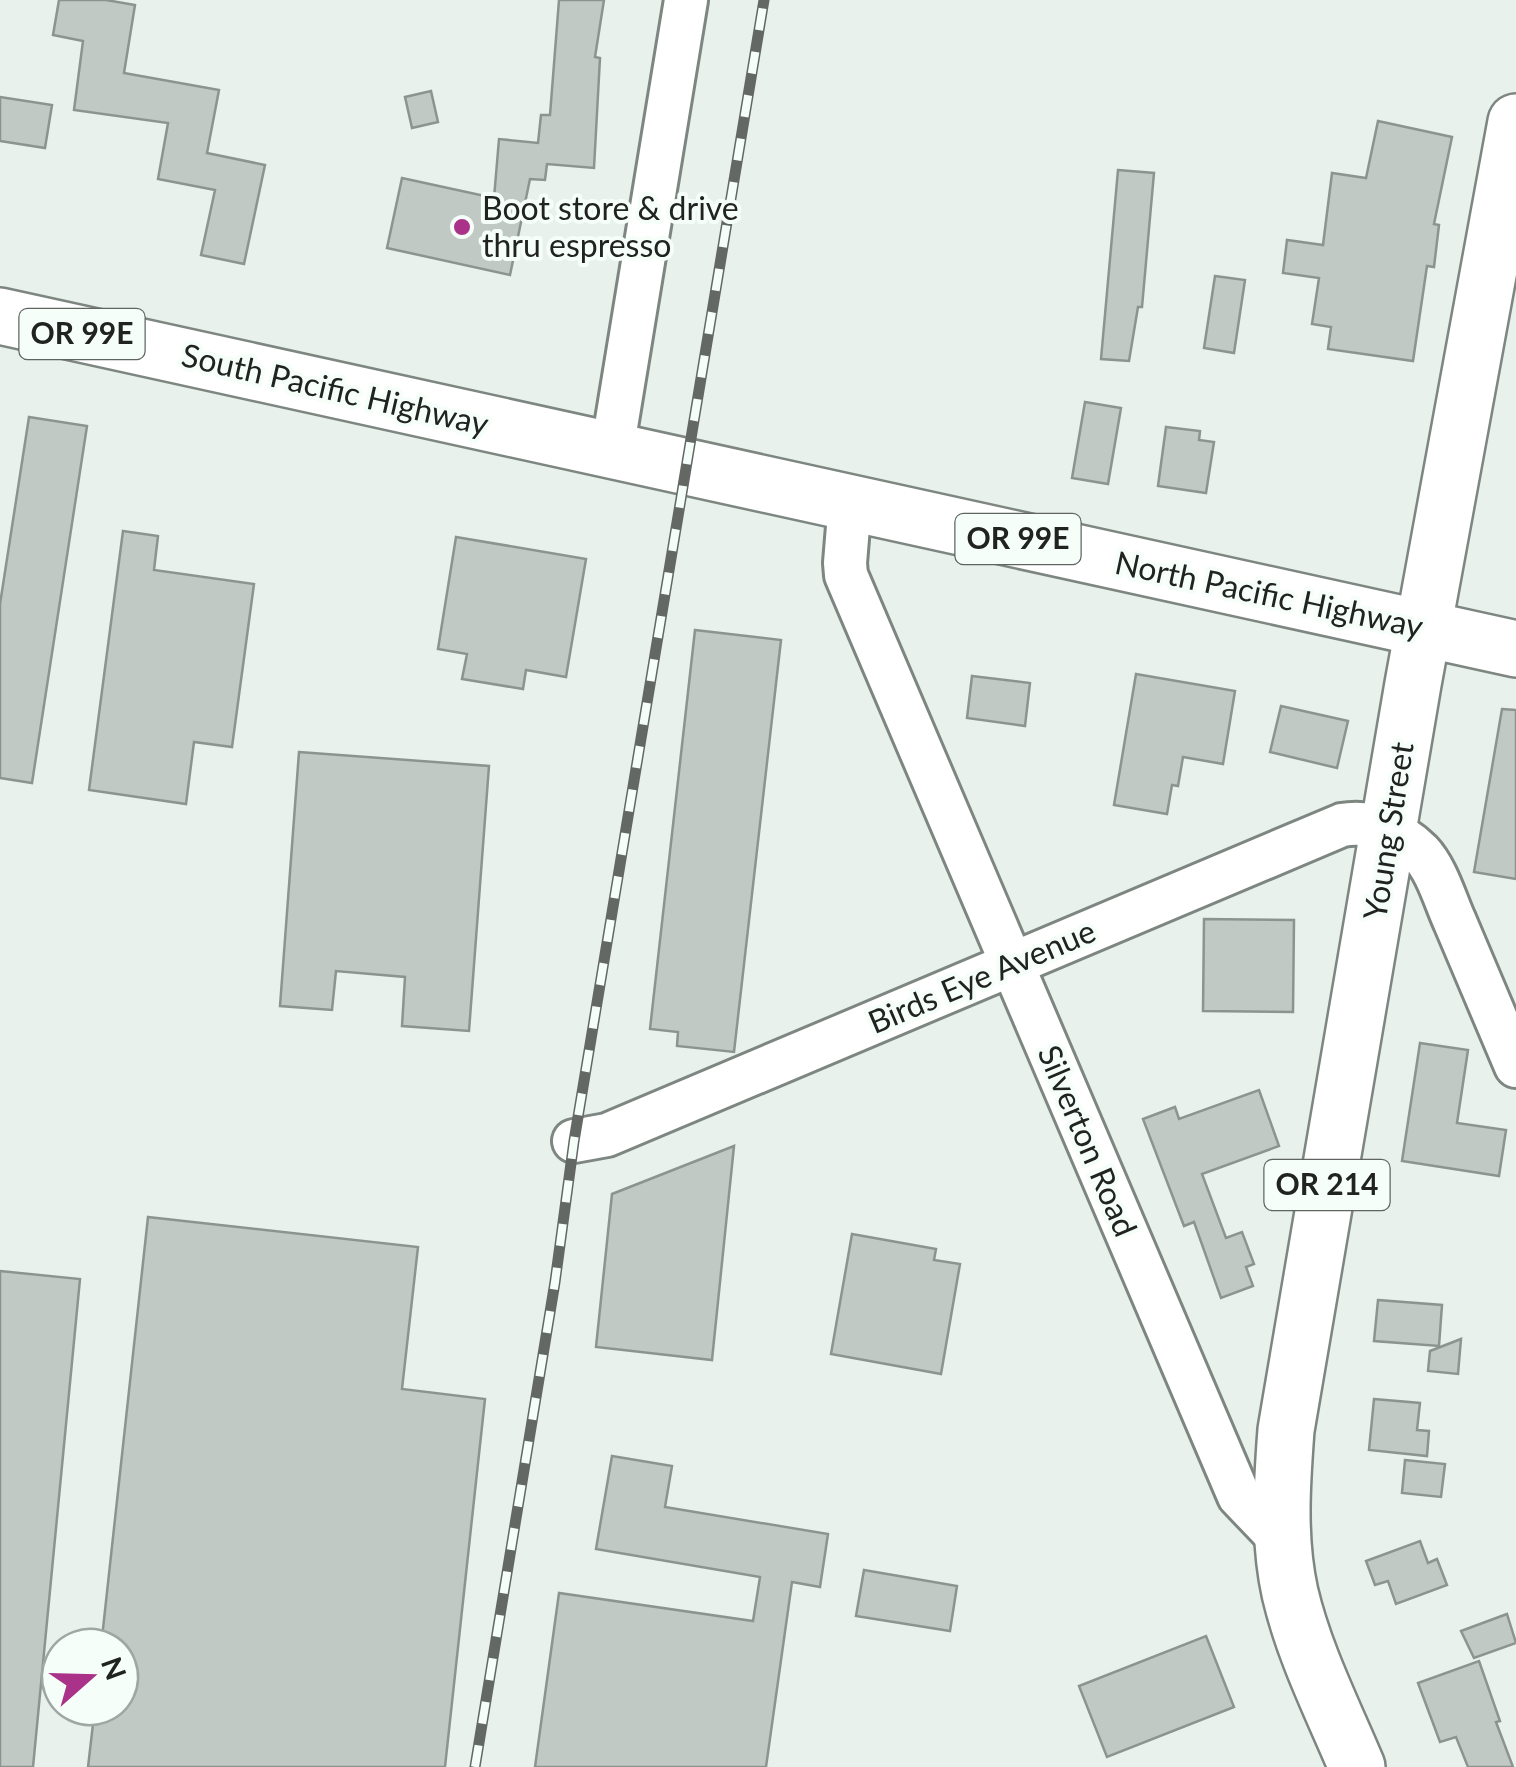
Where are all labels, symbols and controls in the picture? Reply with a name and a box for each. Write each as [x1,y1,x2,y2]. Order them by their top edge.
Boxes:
place label: Boot store & drive thru espresso [482,188,739,264]
marker: Boot store & drive thru espresso [451,216,473,238]
road number: OR 99E [19,309,144,359]
street label: South Pacific Highway [178,334,493,443]
road number: OR 99E [956,514,1080,564]
street label: North Pacific Highway [1112,542,1427,645]
street label: Young Street [1354,739,1421,922]
street label: Birds Eye Avenue [862,910,1101,1041]
street label: Silverton Road [1031,1039,1146,1242]
road number: OR 214 [1264,1160,1390,1210]
north arrow [40,1627,140,1727]
text: N [95,1652,134,1684]

